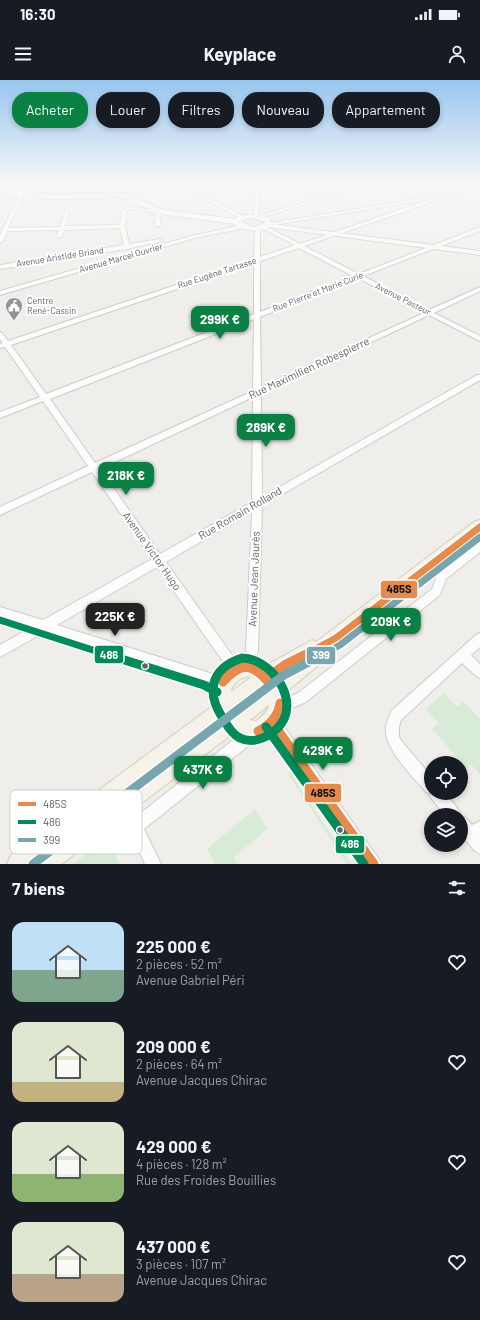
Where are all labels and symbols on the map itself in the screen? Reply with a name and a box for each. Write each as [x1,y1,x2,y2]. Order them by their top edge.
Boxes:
street label: Avenue Marcel Ouvrier [78,240,165,275]
street label: Avenue Aristide Briand [15,244,104,269]
street label: Rue Eugène Tartasse [176,255,258,290]
street label: Rue Pierre et Marie Curie [271,269,365,314]
street label: Avenue Pasteur [374,280,433,318]
place label: Centre René-Cassin [27,295,76,316]
public building icon: Centre René-Cassin [4,296,24,321]
pin: 299K € [187,306,253,340]
street label: Rue Maximilien Robespierre [246,334,371,401]
pin: 289K € [233,414,299,448]
pin: 218K € [93,462,159,496]
street label: Rue Romain Rolland [196,483,284,542]
street label: Avenue Victor Hugo [120,509,184,593]
street label: Avenue Jean Jaurès [245,531,262,627]
line badge: 485S [380,580,418,599]
text: 485S [386,582,412,595]
pin: 225K € [82,603,148,637]
pin: 209K € [358,608,424,642]
line badge: 486 [94,645,124,664]
line badge: 399 [306,646,336,665]
text: 486 [100,648,118,661]
text: 399 [312,648,330,661]
unlabelled marker [140,661,150,671]
pin: 429K € [290,737,356,771]
pin: 437K € [170,756,236,790]
line badge: 485S [304,783,342,803]
text: 485S [310,786,336,799]
legend [10,790,142,854]
text: 485S [43,797,67,810]
text: 486 [43,815,61,828]
unlabelled marker [335,825,345,835]
text: 399 [43,833,60,846]
line badge: 486 [335,835,365,854]
text: 486 [341,837,359,850]

